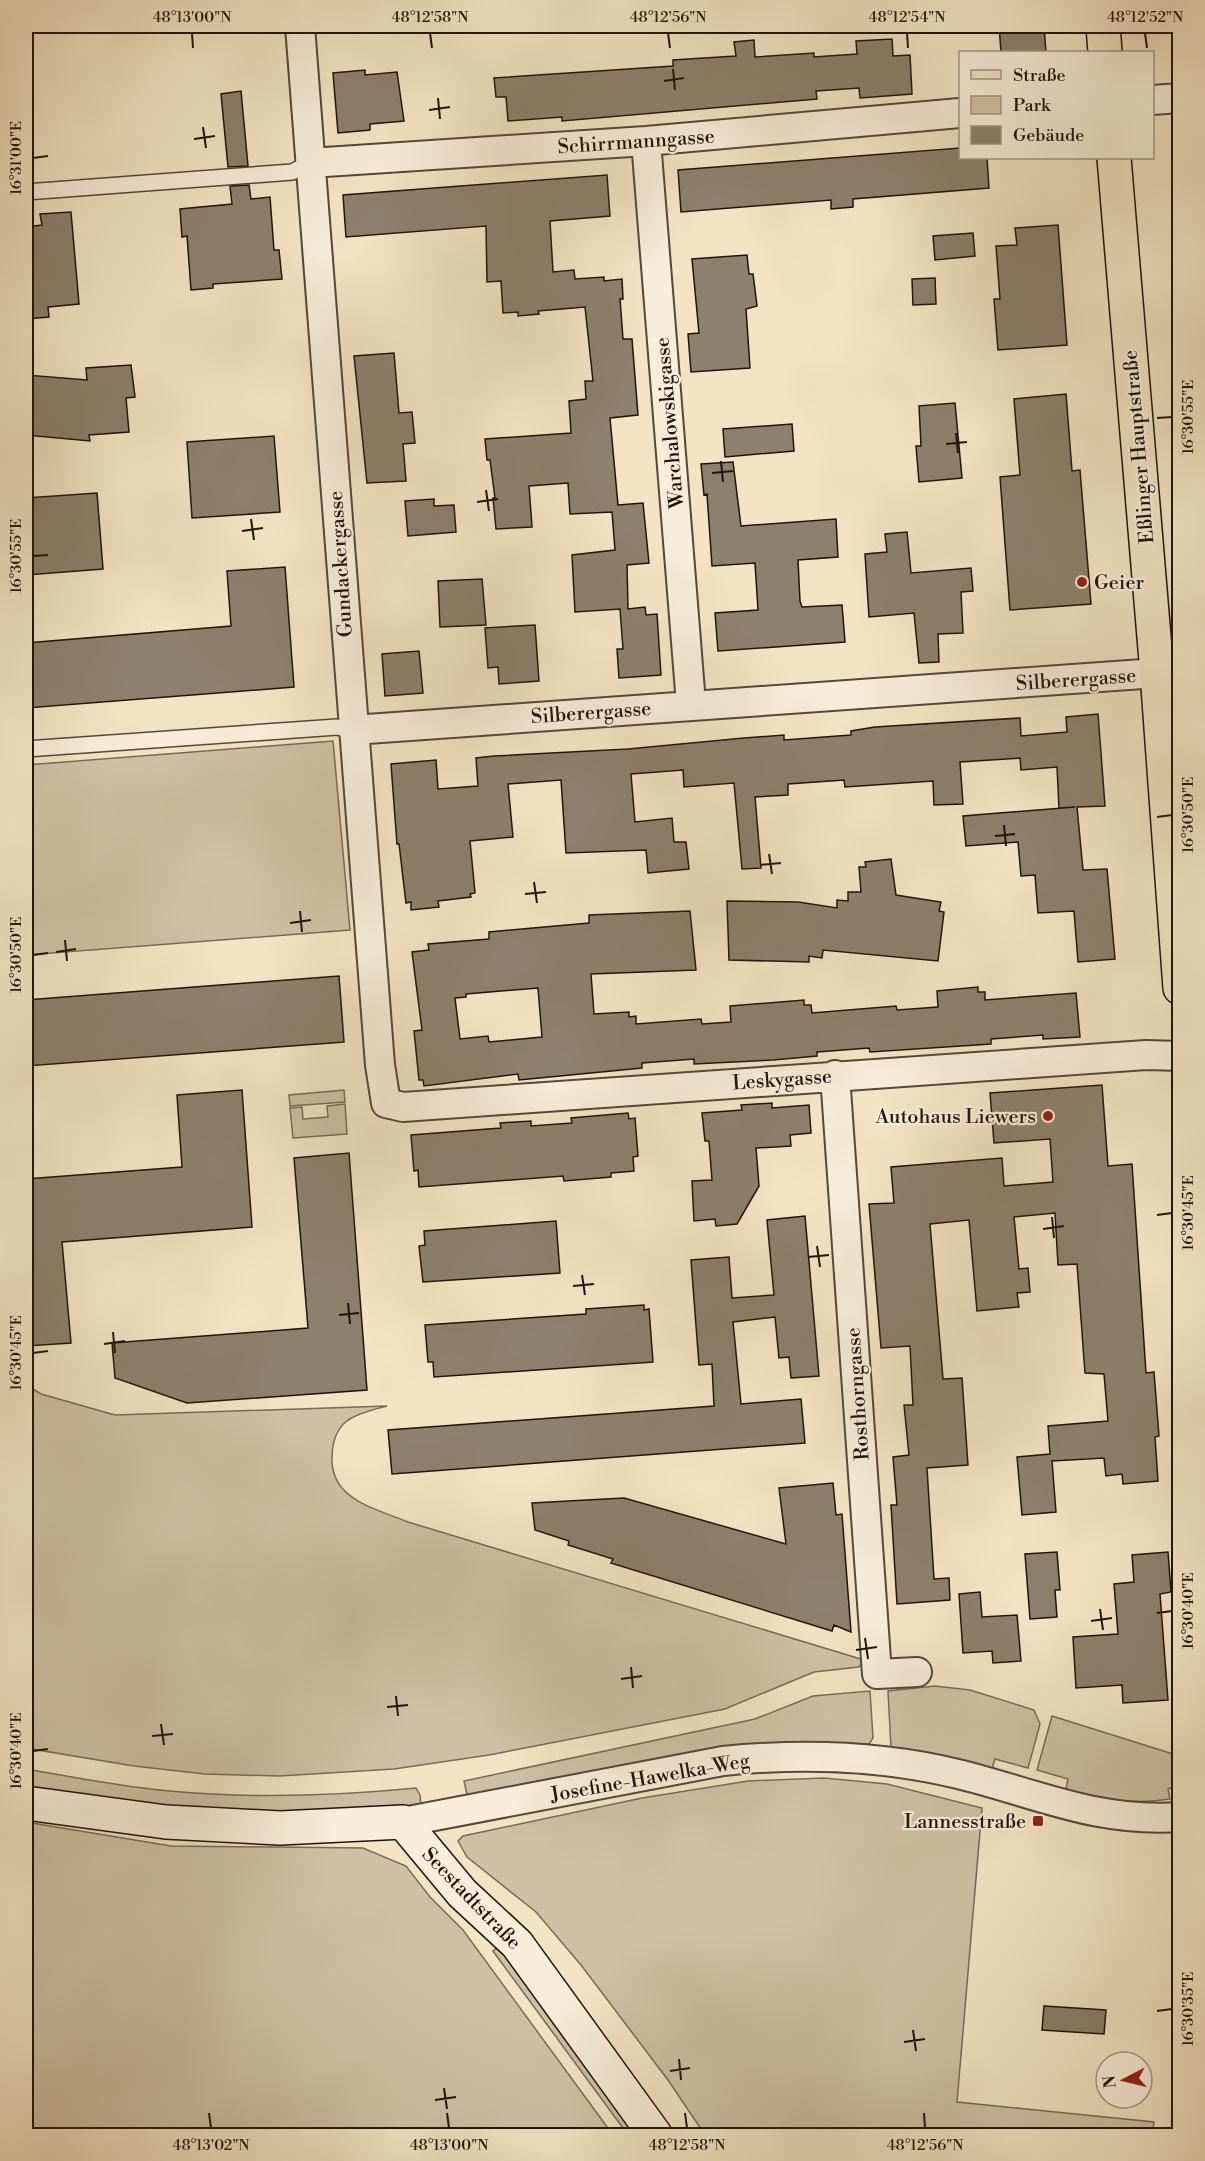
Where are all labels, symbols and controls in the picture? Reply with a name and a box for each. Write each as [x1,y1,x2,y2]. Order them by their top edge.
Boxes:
text: 48°13'00"N [153,8,231,27]
text: 48°12'58"N [392,8,468,27]
text: 48°12'56"N [630,8,706,27]
text: 48°12'54"N [869,8,945,27]
text: 48°12'52"N [1107,8,1183,27]
legend [959,51,1154,159]
text: Straße [1013,64,1066,87]
text: Park [1013,94,1052,117]
text: 16°31'00"E [7,121,26,195]
text: Gebäude [1013,124,1084,147]
street label: Schirrmanngasse [557,125,716,160]
street label: Warchalowskigasse [651,336,691,511]
street label: Eßlinger Hauptstraße [1119,349,1160,545]
text: 16°30'55"E [1179,380,1198,454]
street label: Gundackergasse [324,490,359,638]
text: 16°30'55"E [7,519,26,593]
place label: Geier [1094,571,1145,596]
marker: Geier [1075,575,1089,589]
street label: Silberergasse [1015,664,1137,697]
street label: Silberergasse [530,697,652,730]
text: 16°30'50"E [1179,777,1198,853]
text: 16°30'50"E [7,917,26,993]
street label: Leskygasse [731,1065,833,1096]
place label: Autohaus Liewers [875,1105,1036,1130]
marker: Autohaus Liewers [1041,1109,1055,1123]
text: 16°30'45"E [1179,1175,1198,1251]
text: 16°30'45"E [7,1315,26,1391]
street label: Rosthorngasse [841,1327,876,1461]
text: 16°30'40"E [1179,1572,1198,1650]
text: 16°30'40"E [7,1712,26,1790]
street label: Josefine-Hawelka-Weg [548,1749,753,1809]
place label: Lannesstraße [904,1810,1026,1835]
marker: Lannesstraße [1031,1814,1045,1828]
street label: Seestadtstraße [416,1843,526,1955]
text: 16°30'35"E [1179,1972,1198,2046]
north arrow [1094,2050,1154,2110]
text: N [1099,2074,1121,2089]
text: 48°13'02"N [172,2136,250,2155]
text: 48°13'00"N [410,2136,488,2155]
text: 48°12'58"N [649,2136,725,2155]
text: 48°12'56"N [887,2136,963,2155]

